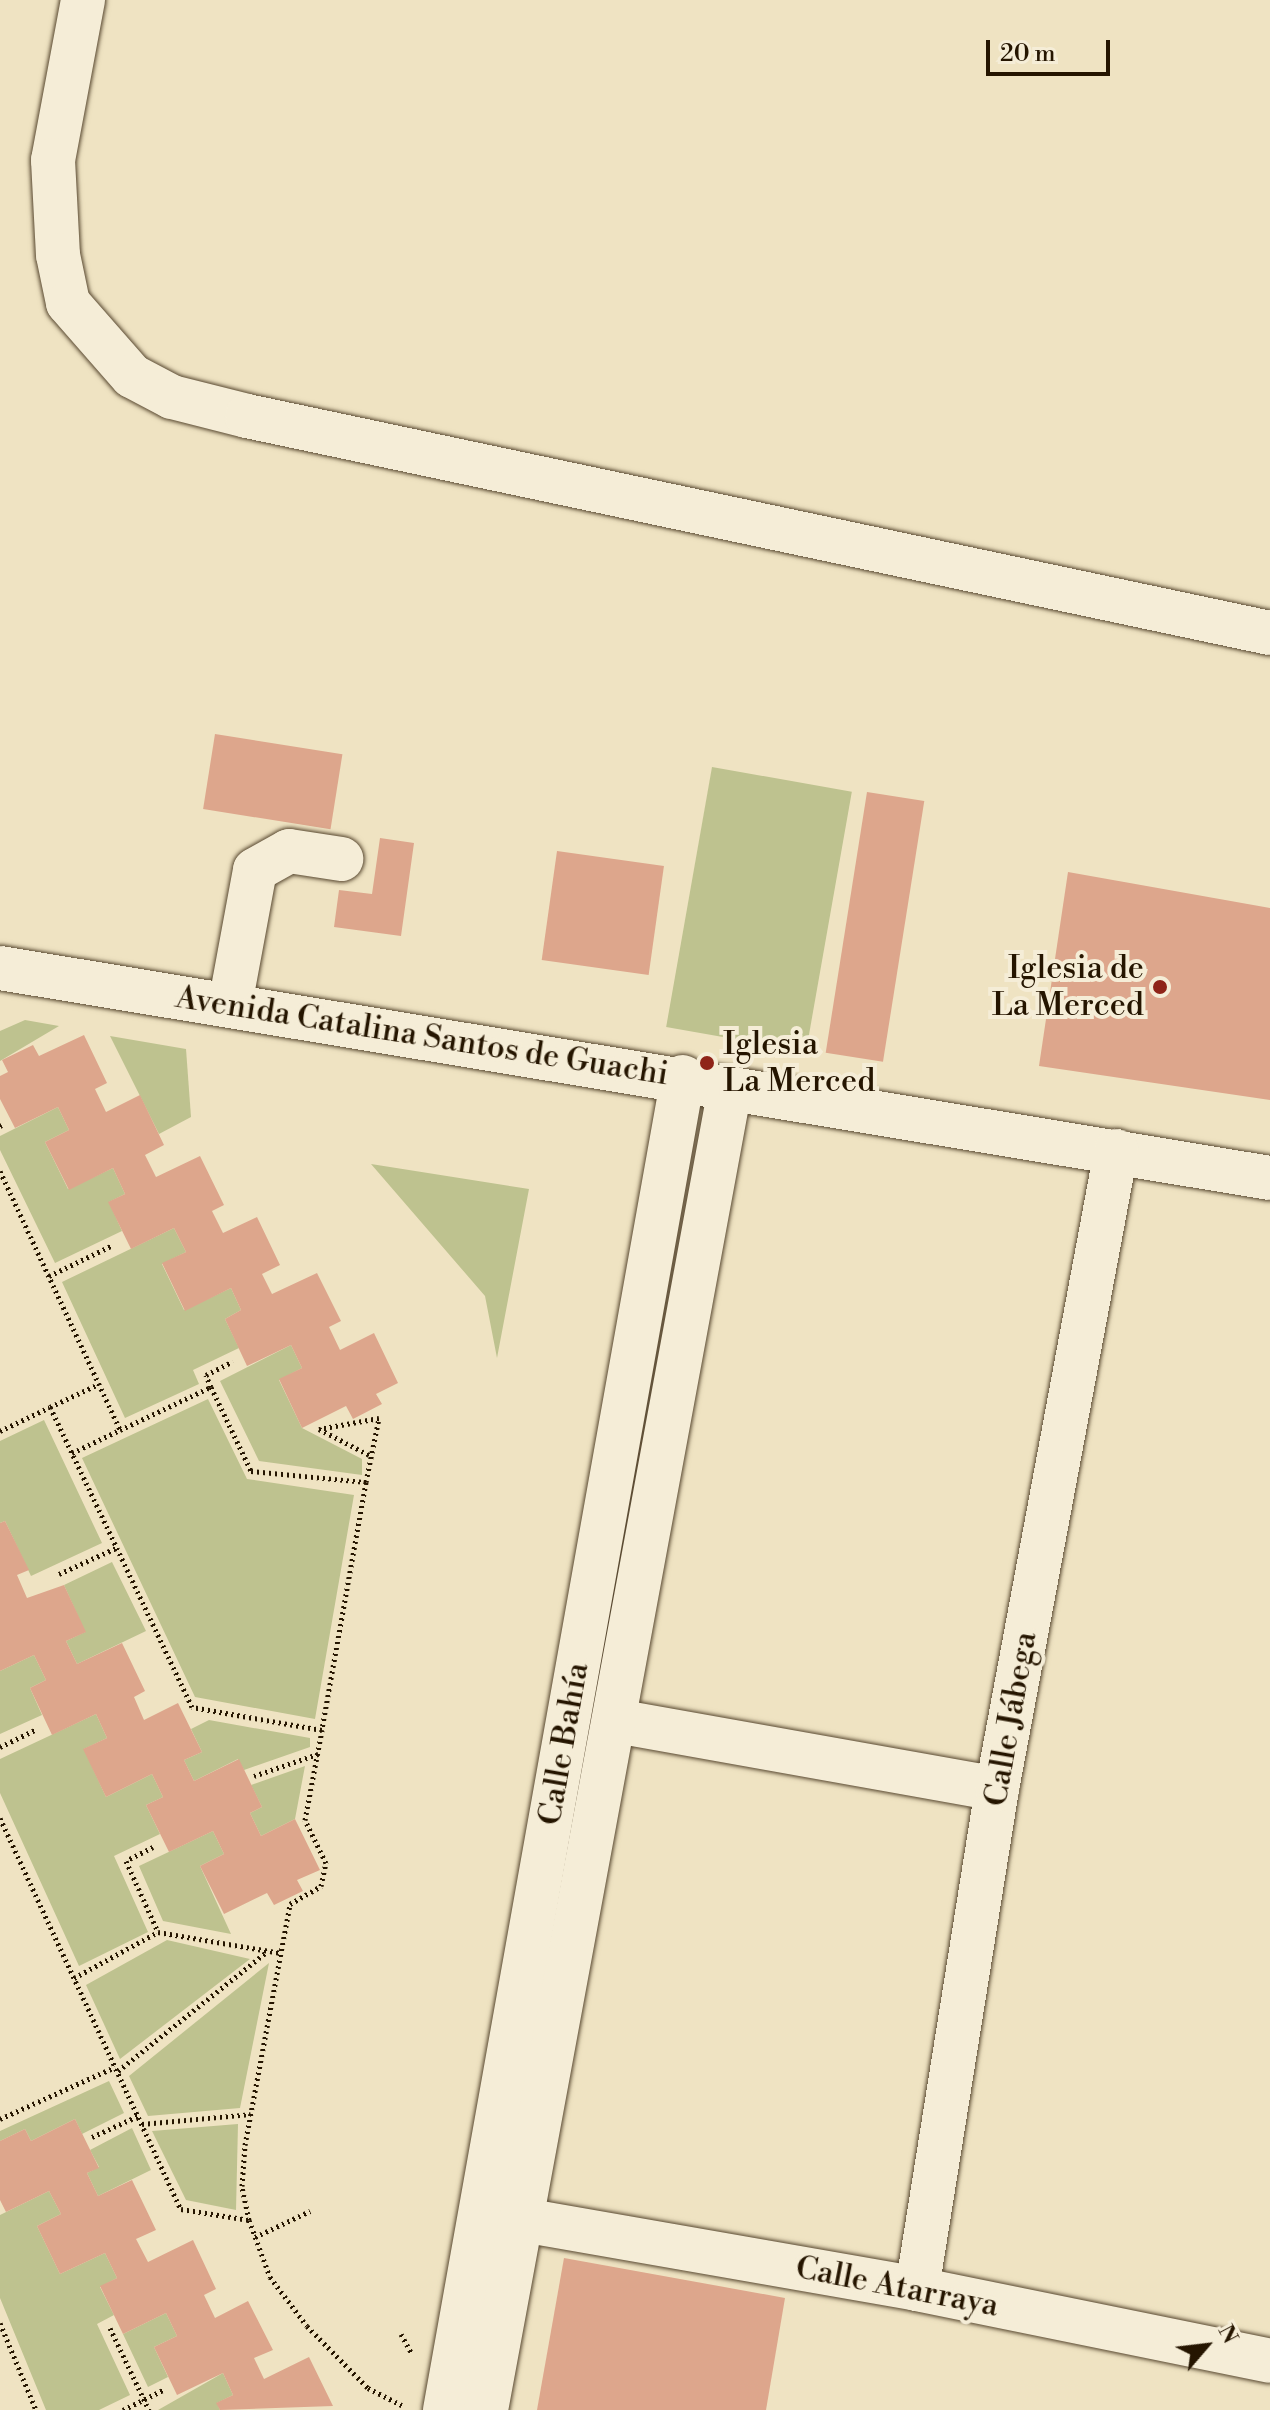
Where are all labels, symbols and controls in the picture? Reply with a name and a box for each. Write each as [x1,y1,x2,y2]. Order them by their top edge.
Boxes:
scale bar [990,24,1114,74]
text: 20 m [1000,39,1056,69]
place label: Iglesia de La Merced [992,950,1144,1025]
street label: Avenida Catalina Santos de Guachi [173,978,671,1094]
marker: Iglesia de La Merced [1151,978,1169,996]
place label: Iglesia La Merced [723,1026,875,1101]
marker: Iglesia La Merced [698,1054,716,1072]
street label: Calle Jábega [977,1629,1045,1809]
street label: Calle Bahía [531,1660,597,1828]
street label: Calle Atarraya [792,2249,1002,2325]
north arrow [1166,2306,1246,2386]
text: N [1212,2320,1244,2349]

